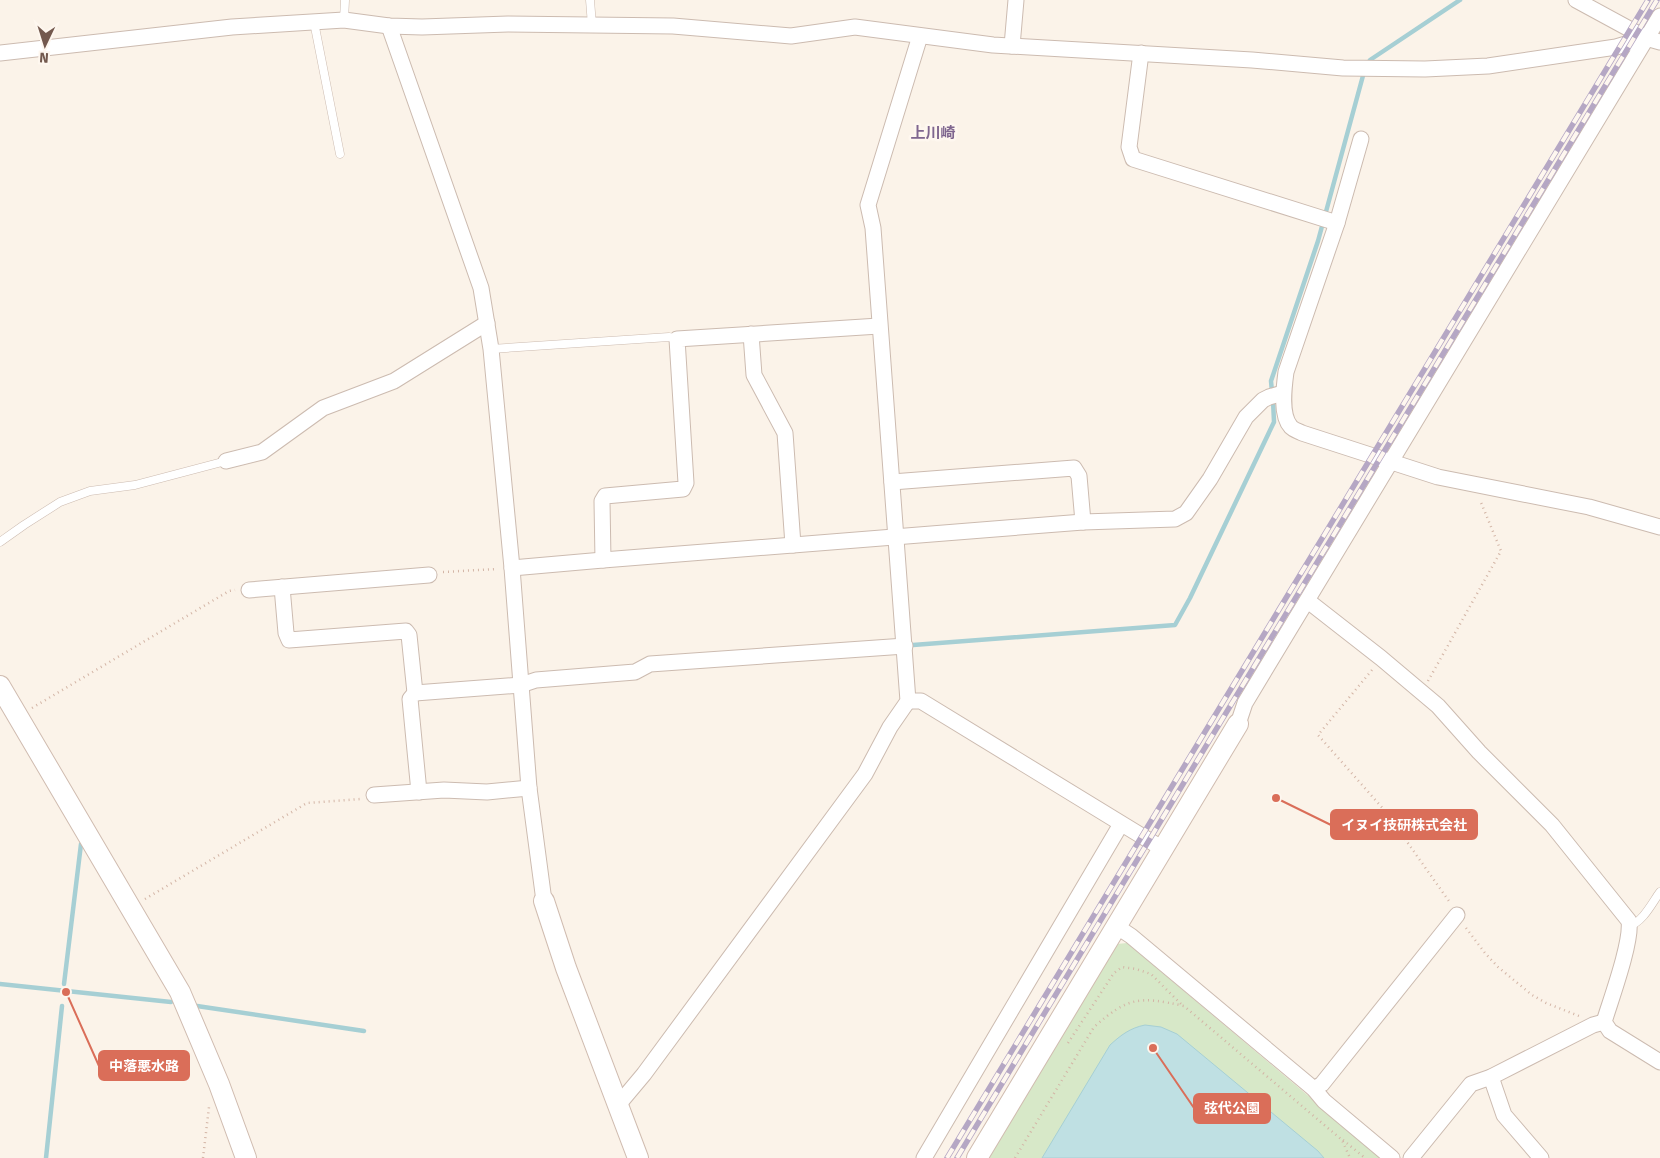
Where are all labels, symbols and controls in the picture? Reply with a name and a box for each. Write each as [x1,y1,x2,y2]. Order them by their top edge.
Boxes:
north arrow [20,20,70,70]
text: N [39,49,49,66]
district label: 上川崎 [910,124,956,142]
callout: イヌイ技研株式会社 [1331,810,1477,839]
text: イヌイ技研株式会社 [1341,817,1467,834]
callout: 中落悪水路 [99,1051,189,1080]
text: 中落悪水路 [109,1058,179,1075]
callout: 弦代公園 [1194,1094,1270,1123]
text: 弦代公園 [1204,1100,1260,1117]

